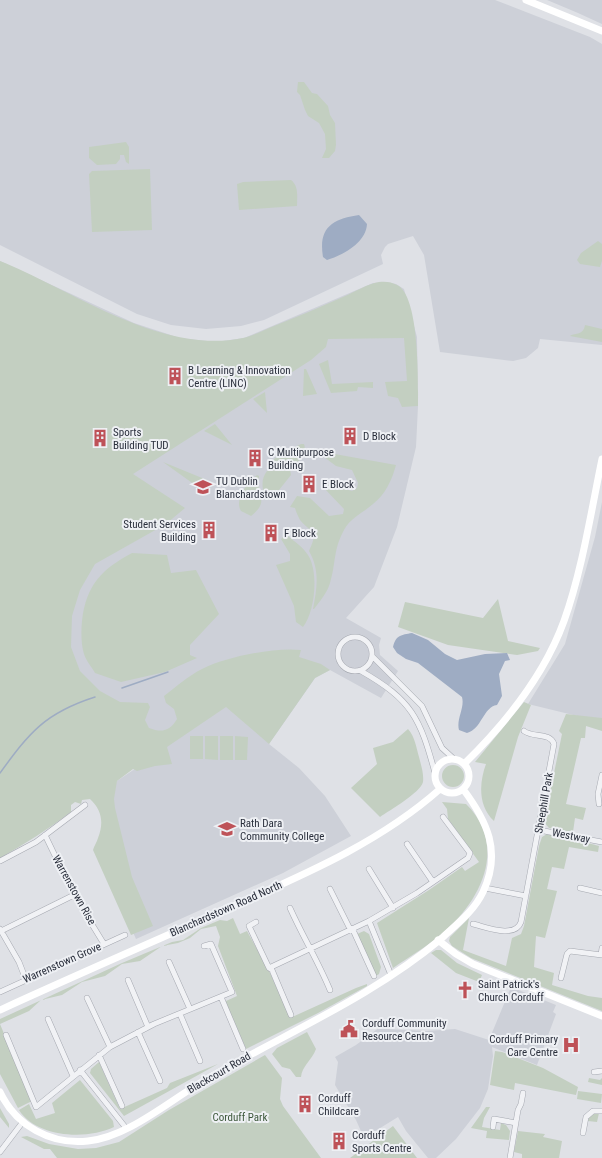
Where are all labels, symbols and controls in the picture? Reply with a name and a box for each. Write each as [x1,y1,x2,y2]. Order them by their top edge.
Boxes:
place label: B Learning & Innovation Centre (LINC) [188,364,291,390]
building icon: B Learning & Innovation Centre (LINC) [165,366,185,386]
place label: Sports Building TUD [113,426,169,452]
building icon: D Block [340,426,360,446]
building icon: Sports Building TUD [90,428,110,448]
place label: D Block [363,430,396,443]
place label: C Multipurpose Building [268,446,334,472]
building icon: C Multipurpose Building [245,448,265,468]
building icon: E Block [299,474,319,494]
place label: TU Dublin Blanchardstown [216,475,286,501]
school or university icon: TU Dublin Blanchardstown [193,477,213,497]
place label: E Block [322,478,354,491]
place label: Student Services Building [123,518,196,544]
building icon: Student Services Building [199,520,219,540]
building icon: F Block [261,523,281,543]
place label: F Block [284,527,316,540]
street label: Sheephill Park [532,771,556,835]
place label: Rath Dara Community College [240,817,324,843]
school or university icon: Rath Dara Community College [217,819,237,839]
street label: Westway [551,826,592,846]
street label: Warrenstown Rise [49,853,99,927]
street label: Blanchardstown Road North [168,878,284,940]
street label: Warrenstown Grove [21,940,103,986]
place label: Saint Patrick's Church Corduff [478,978,544,1004]
church icon: Saint Patrick's Church Corduff [455,980,475,1000]
place label: Corduff Community Resource Centre [362,1017,447,1043]
public building icon: Corduff Community Resource Centre [339,1019,359,1039]
place label: Corduff Primary Care Centre [489,1033,558,1059]
hospital icon: Corduff Primary Care Centre [561,1035,581,1055]
street label: Blackcourt Road [185,1050,253,1096]
place label: Corduff Childcare [318,1092,359,1118]
building icon: Corduff Childcare [295,1094,315,1114]
park label: Corduff Park [213,1111,267,1124]
place label: Corduff Sports Centre [352,1129,411,1155]
building icon: Corduff Sports Centre [329,1131,349,1151]

